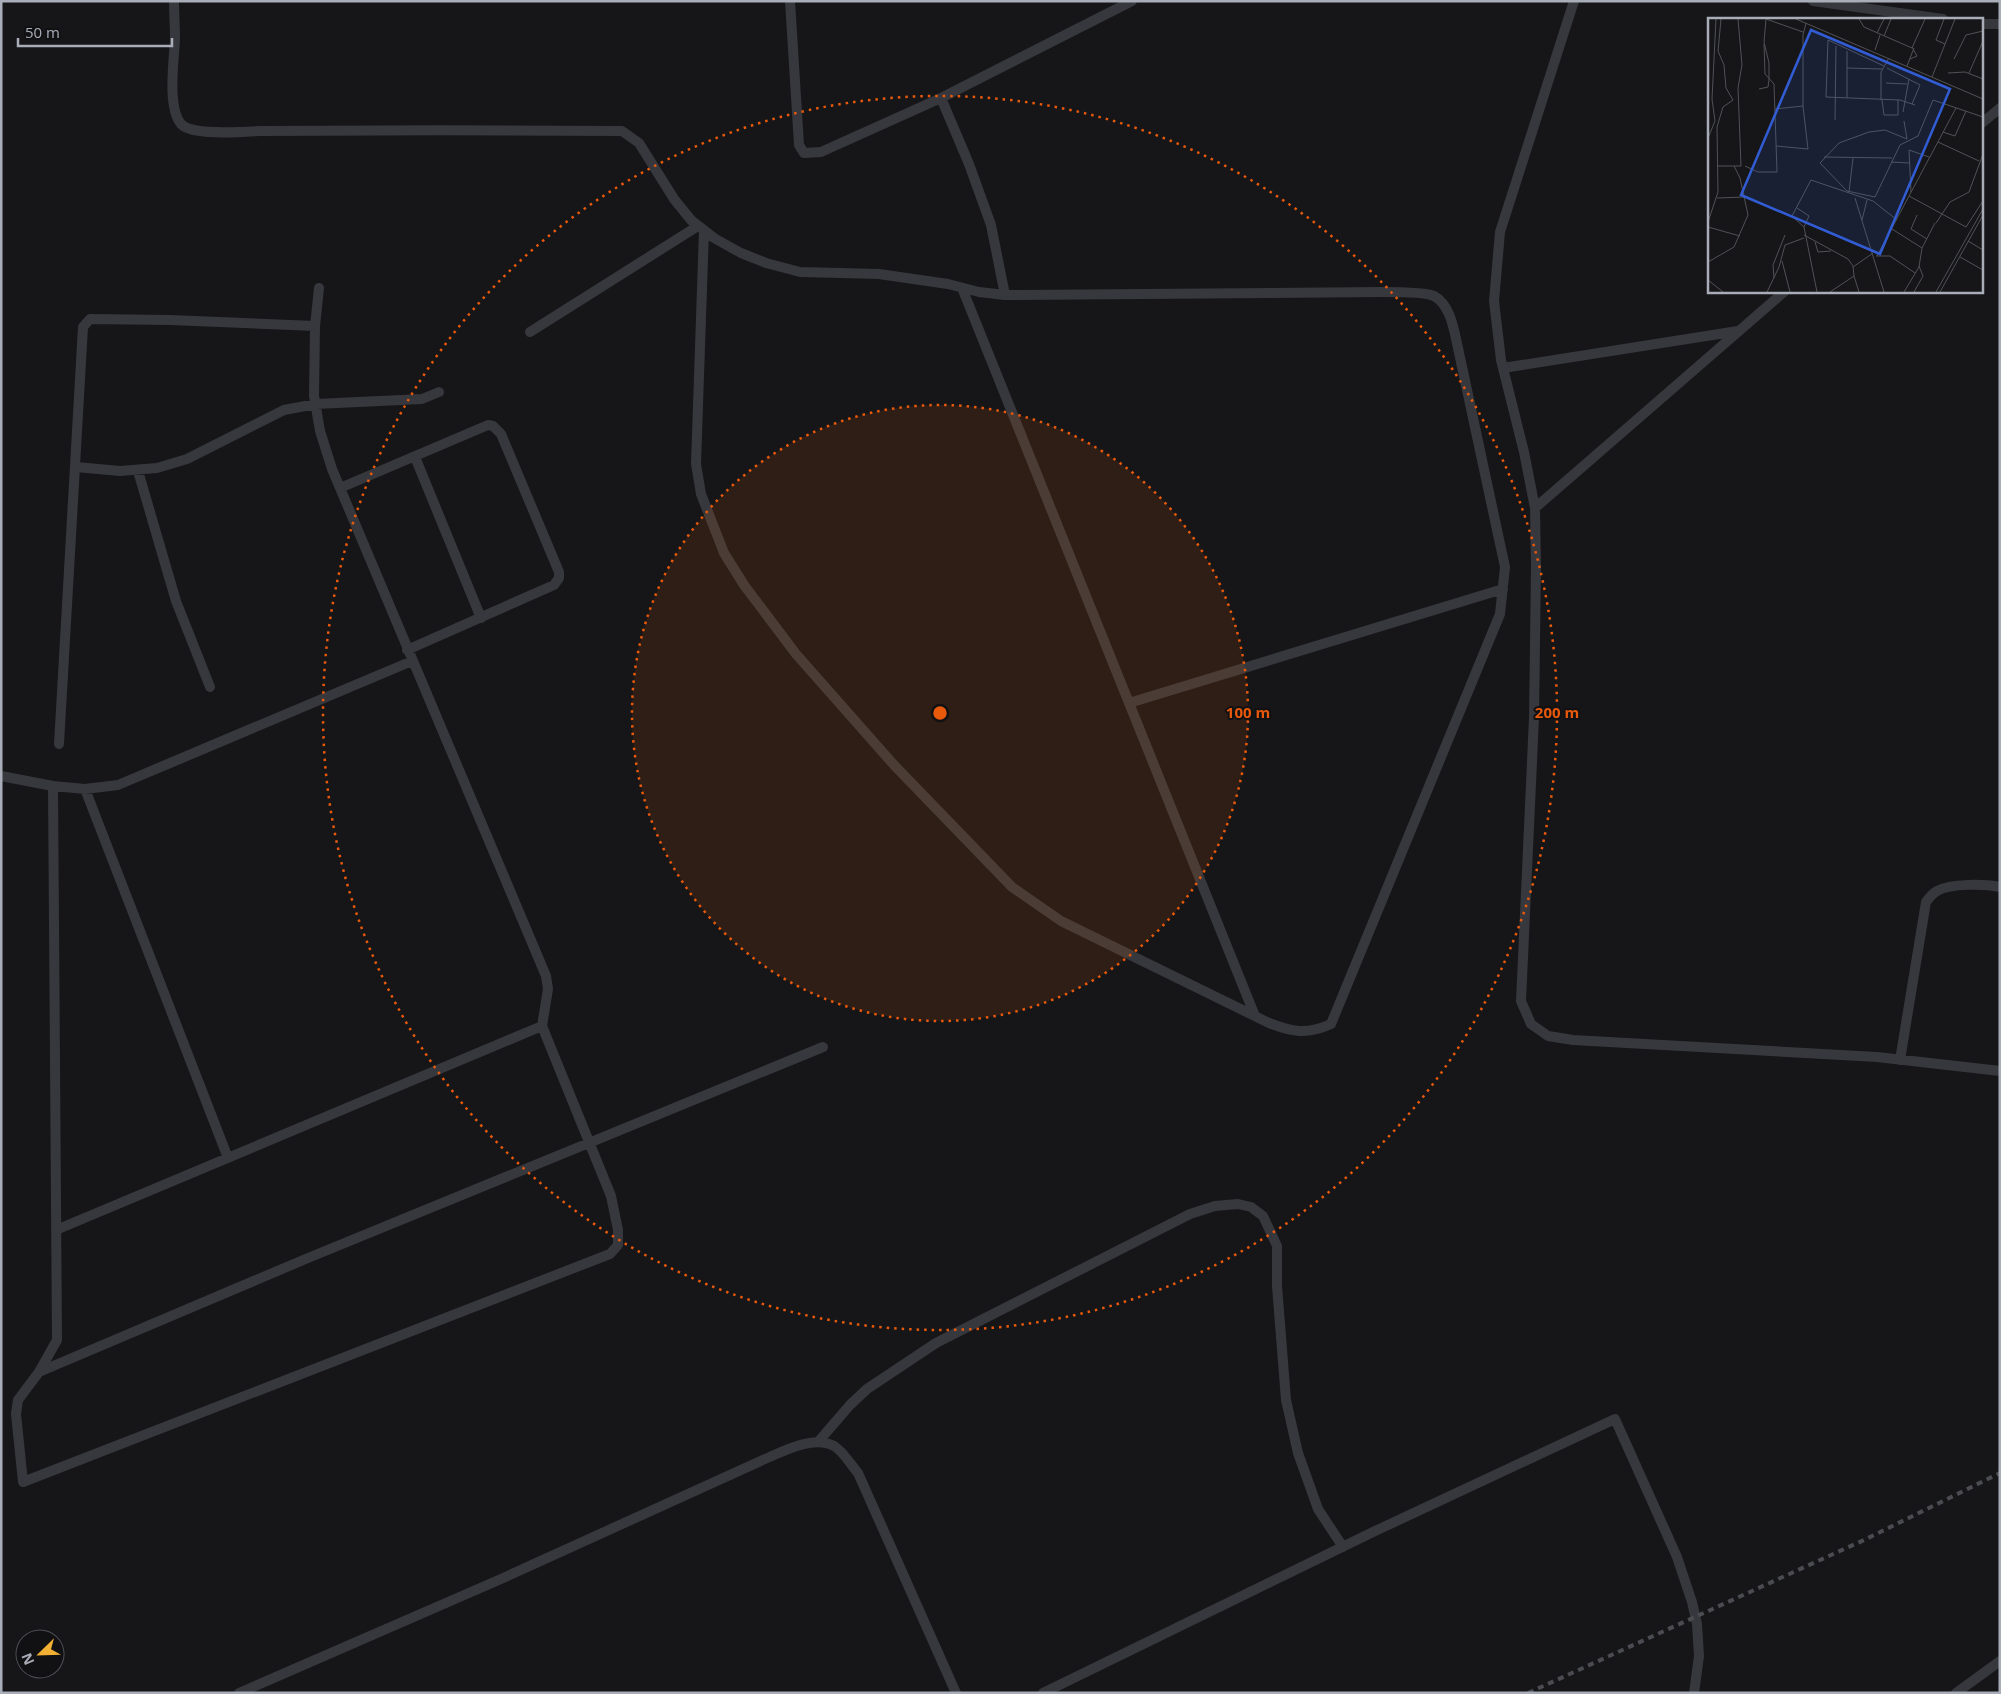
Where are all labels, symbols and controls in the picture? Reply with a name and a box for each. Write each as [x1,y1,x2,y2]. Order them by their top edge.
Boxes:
scale bar [18,15,171,47]
inset map [1708,18,1984,292]
text: 50 m [25,22,60,42]
text: 100 m [1226,702,1270,722]
text: 200 m [1535,702,1579,722]
centre of rings [931,704,949,722]
north arrow [15,1629,65,1679]
text: N [17,1650,39,1668]

